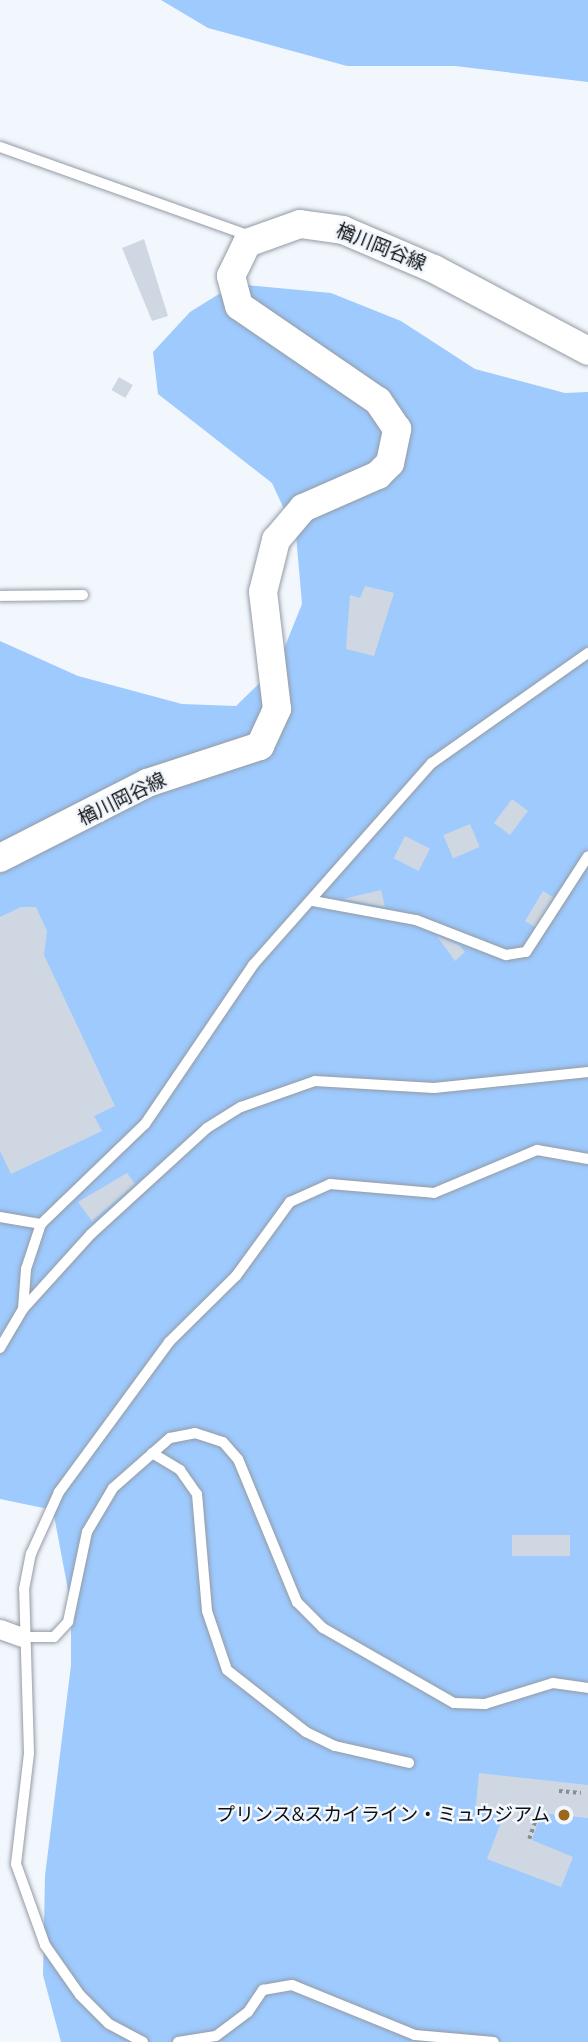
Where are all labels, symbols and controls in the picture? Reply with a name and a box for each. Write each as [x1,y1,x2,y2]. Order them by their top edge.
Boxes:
street label: 楢川岡谷線 [333,219,429,275]
street label: 楢川岡谷線 [74,768,170,830]
place label: プリンス&スカイライン・ミュウジアム [214,1804,550,1826]
marker: プリンス&スカイライン・ミュウジアム [556,1807,572,1823]

